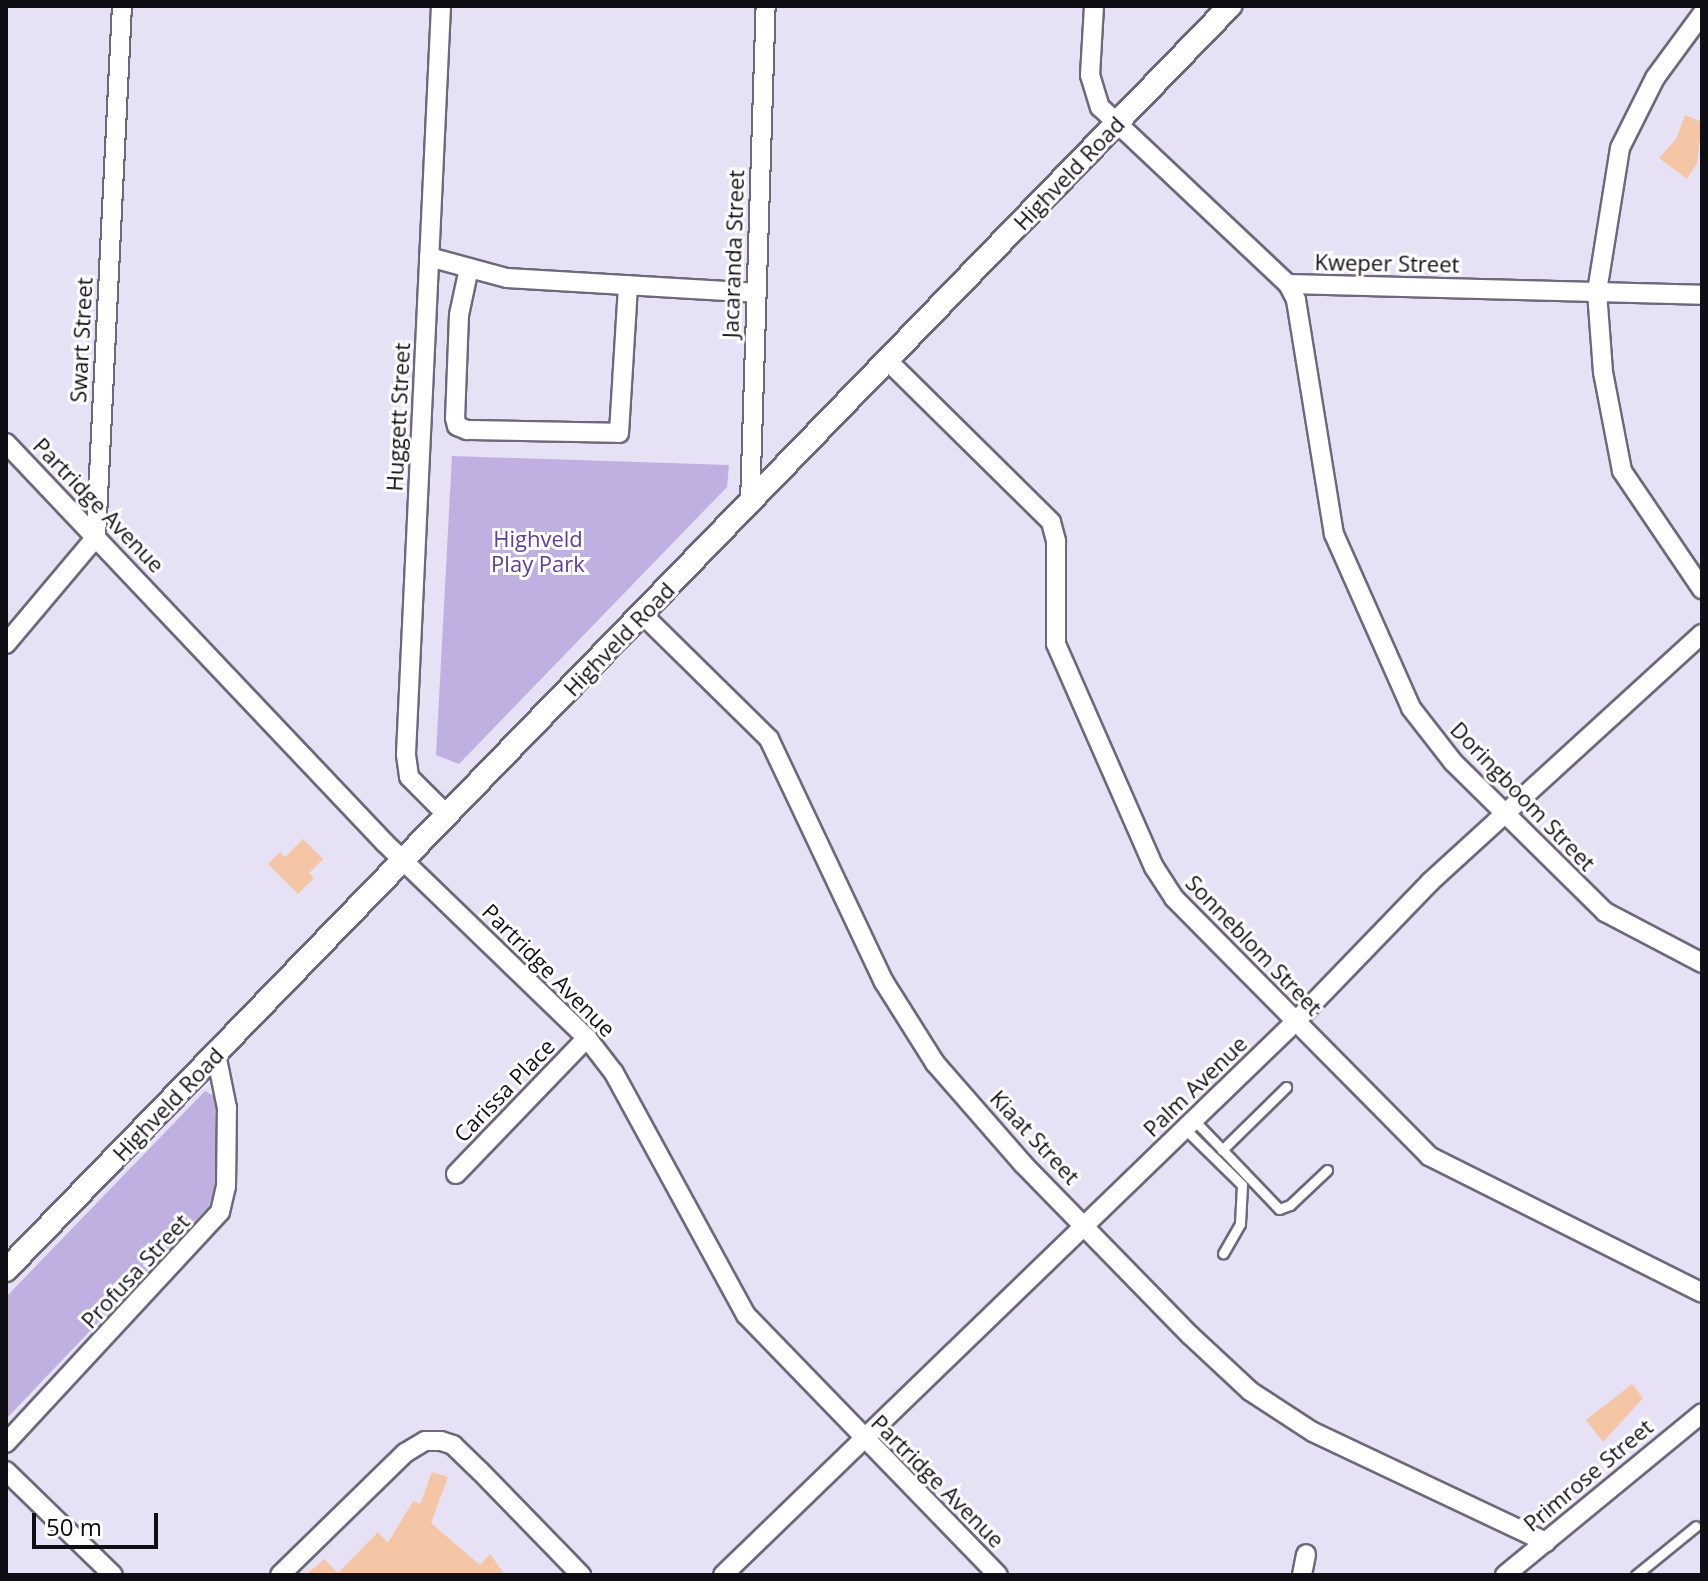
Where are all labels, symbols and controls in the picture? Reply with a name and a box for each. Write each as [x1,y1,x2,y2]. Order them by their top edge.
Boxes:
street label: Highveld Road [1008,111,1130,235]
street label: Jacaranda Street [717,169,749,339]
street label: Kweper Street [1314,249,1460,277]
street label: Swart Street [65,277,97,403]
street label: Huggett Street [381,342,415,492]
street label: Partridge Avenue [28,432,170,578]
park label: Highveld Play Park [491,525,585,576]
street label: Highveld Road [558,577,680,701]
street label: Doringboom Street [1445,716,1601,876]
street label: Sonneblom Street [1180,870,1328,1020]
street label: Partridge Avenue [477,898,621,1042]
street label: Palm Avenue [1138,1030,1252,1142]
street label: Carissa Place [448,1033,560,1147]
street label: Highveld Road [107,1042,229,1166]
street label: Kiaat Street [985,1085,1085,1189]
street label: Profusa Street [75,1209,195,1333]
street label: Partridge Avenue [866,1409,1010,1553]
street label: Primrose Street [1518,1413,1658,1537]
scale bar [36,1497,162,1547]
text: 50 m [46,1510,102,1543]

